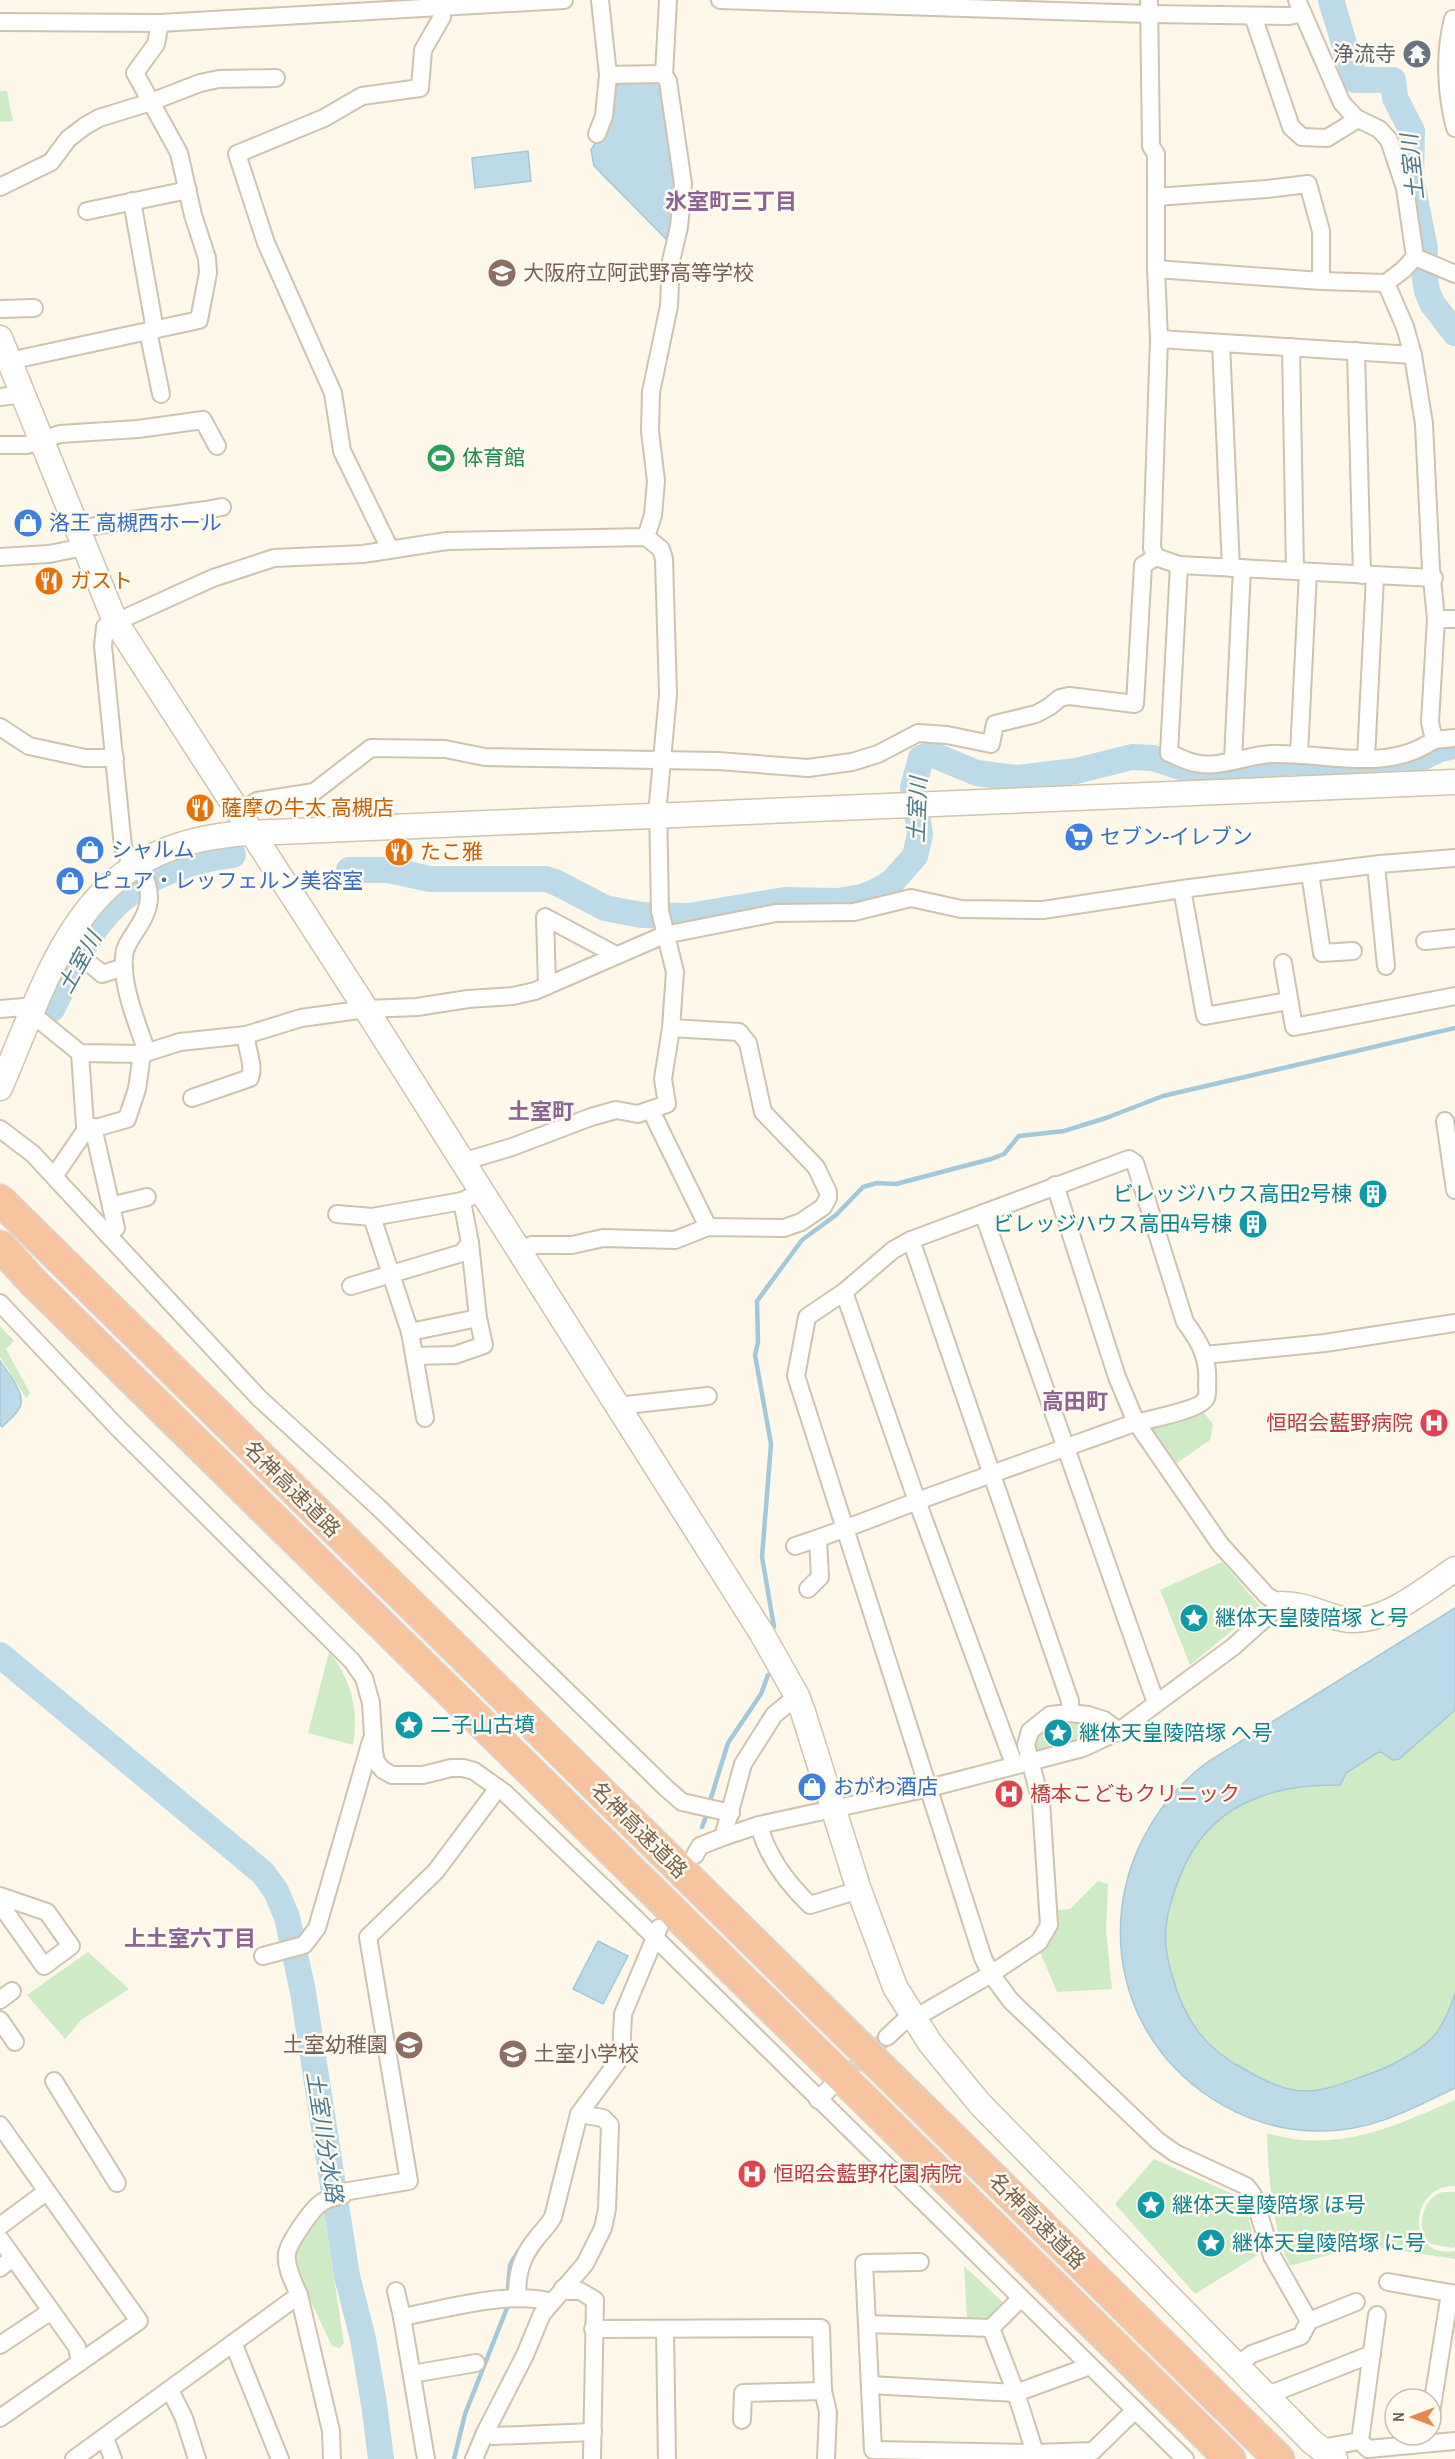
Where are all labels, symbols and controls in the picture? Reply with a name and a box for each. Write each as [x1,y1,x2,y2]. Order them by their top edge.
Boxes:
temple icon: 浄流寺 [1401,38,1433,70]
place label: 浄流寺 [1333,39,1396,68]
water label: 土室川 [1393,131,1430,201]
district label: 氷室町三丁目 [665,186,797,216]
school or university icon: 大阪府立阿武野高等学校 [486,257,518,289]
place label: 大阪府立阿武野高等学校 [523,258,754,287]
sports icon: 体育館 [425,442,457,474]
place label: 体育館 [462,443,525,472]
shop icon: 洛王 高槻西ホール [12,507,44,539]
place label: 洛王 高槻西ホール [49,508,222,537]
restaurant icon: ガスト [33,565,65,597]
place label: ガスト [70,566,133,595]
water label: 土室川 [901,775,933,844]
restaurant icon: 薩摩の牛太 高槻店 [184,792,216,824]
place label: 薩摩の牛太 高槻店 [221,793,394,822]
supermarket icon: セブン-イレブン [1063,821,1095,853]
place label: セブン-イレブン [1100,822,1253,851]
shop icon: シャルム [74,834,106,866]
place label: シャルム [111,835,195,864]
restaurant icon: たこ雅 [383,836,415,868]
place label: たこ雅 [420,837,483,866]
shop icon: ピュア・レッフェルン美容室 [54,865,86,897]
place label: ピュア・レッフェルン美容室 [91,866,363,895]
water label: 土室川 [50,924,109,998]
district label: 土室町 [508,1096,574,1126]
building icon: ビレッジハウス高田2号棟 [1357,1178,1389,1210]
place label: ビレッジハウス高田2号棟 [1113,1179,1352,1208]
building icon: ビレッジハウス高田4号棟 [1237,1208,1269,1240]
place label: ビレッジハウス高田4号棟 [993,1209,1232,1238]
district label: 高田町 [1042,1386,1108,1416]
hospital icon: 恒昭会藍野病院 [1418,1407,1450,1439]
place label: 恒昭会藍野病院 [1266,1408,1413,1437]
street label: 名神高速道路 [238,1434,347,1543]
place icon: 継体天皇陵陪塚 と号 [1178,1602,1210,1634]
place label: 継体天皇陵陪塚 と号 [1215,1603,1409,1632]
place icon: 二子山古墳 [393,1709,425,1741]
place label: 二子山古墳 [430,1710,535,1739]
place icon: 継体天皇陵陪塚 へ号 [1042,1717,1074,1749]
place label: 継体天皇陵陪塚 へ号 [1079,1718,1273,1747]
shop icon: おがわ酒店 [796,1771,828,1803]
place label: おがわ酒店 [833,1772,938,1801]
street label: 名神高速道路 [585,1775,694,1884]
hospital icon: 橋本こどもクリニック [993,1778,1025,1810]
place label: 橋本こどもクリニック [1030,1779,1240,1808]
district label: 上土室六丁目 [124,1923,256,1953]
school or university icon: 土室幼稚園 [393,2029,425,2061]
place label: 土室幼稚園 [283,2030,388,2059]
school or university icon: 土室小学校 [497,2038,529,2070]
place label: 土室小学校 [534,2039,639,2068]
water label: 土室川分水路 [300,2069,350,2207]
hospital icon: 恒昭会藍野花園病院 [736,2158,768,2190]
place label: 恒昭会藍野花園病院 [773,2159,962,2188]
street label: 名神高速道路 [983,2166,1092,2275]
place icon: 継体天皇陵陪塚 ほ号 [1135,2189,1167,2221]
place label: 継体天皇陵陪塚 ほ号 [1172,2190,1366,2219]
place icon: 継体天皇陵陪塚 に号 [1195,2227,1227,2259]
place label: 継体天皇陵陪塚 に号 [1232,2228,1426,2257]
north arrow [1383,2387,1443,2447]
text: N [1387,2412,1409,2422]

